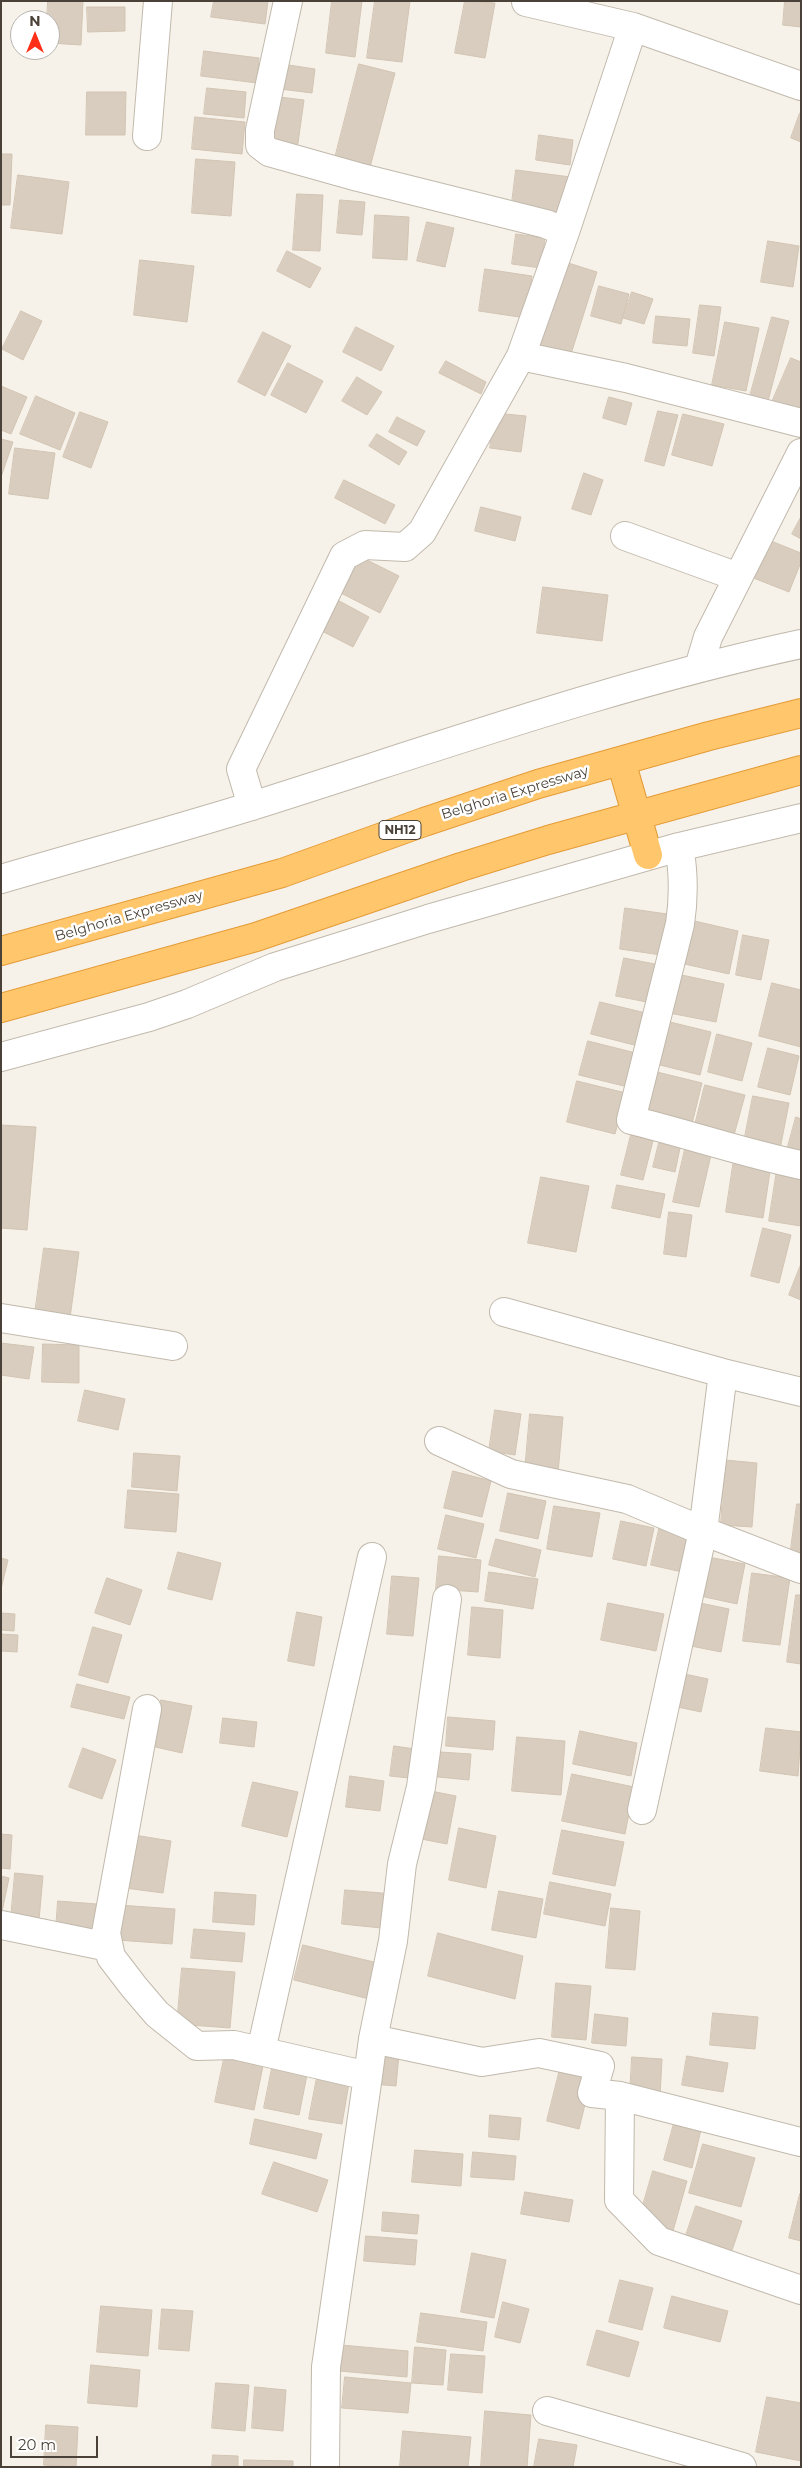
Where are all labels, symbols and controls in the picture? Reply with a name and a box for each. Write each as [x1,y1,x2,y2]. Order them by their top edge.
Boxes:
north arrow [10,10,60,60]
text: N [29,12,41,30]
street label: Belghoria Expressway [439,763,591,823]
road number: NH12 [379,820,421,840]
street label: Belghoria Expressway [53,887,205,945]
scale bar [12,2426,100,2458]
text: 20 m [18,2435,56,2454]

